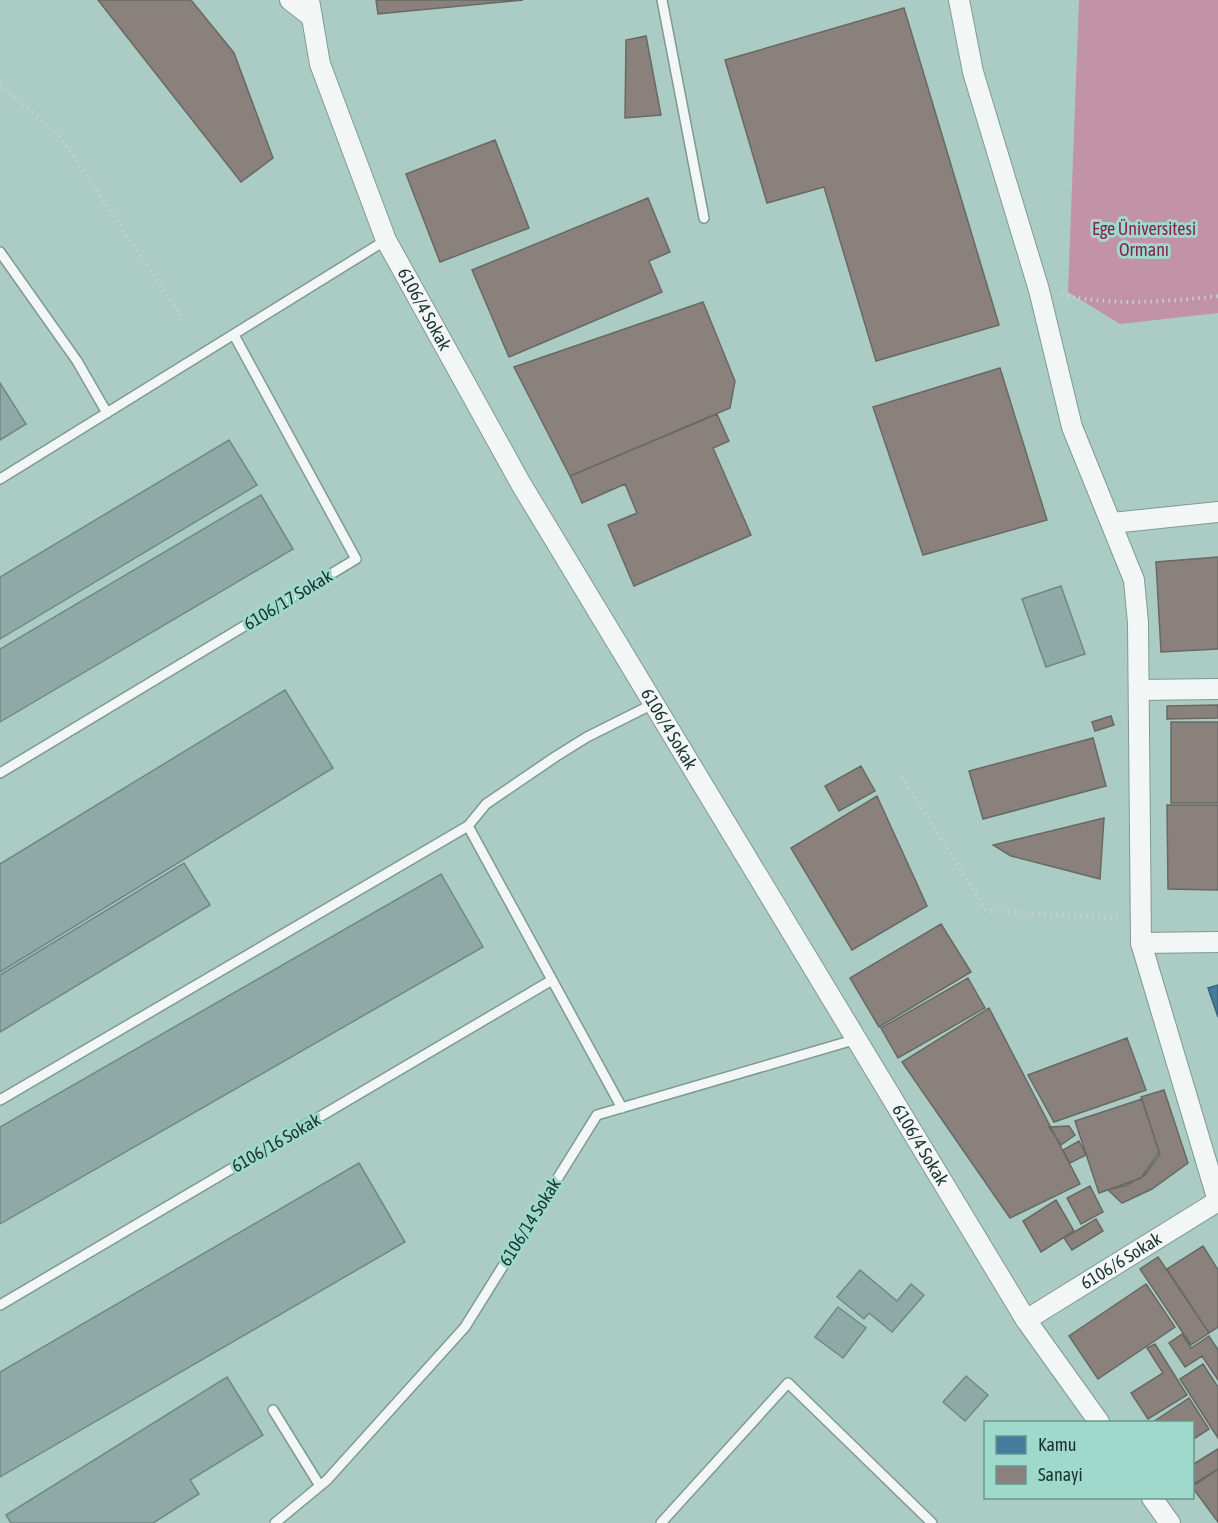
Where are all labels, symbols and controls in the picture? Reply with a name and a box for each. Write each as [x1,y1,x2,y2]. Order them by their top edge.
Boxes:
park label: Ege Üniversitesi Ormanı [1092,218,1196,260]
street label: 6106/4 Sokak [393,264,456,354]
street label: 6106/17 Sokak [240,565,336,634]
street label: 6106/4 Sokak [637,684,702,773]
street label: 6106/4 Sokak [888,1100,953,1189]
street label: 6106/16 Sokak [227,1109,324,1177]
street label: 6106/14 Sokak [494,1174,565,1270]
street label: 6106/6 Sokak [1077,1228,1165,1294]
legend [984,1421,1194,1499]
text: Kamu [1038,1434,1076,1455]
text: Sanayi [1038,1464,1083,1485]

